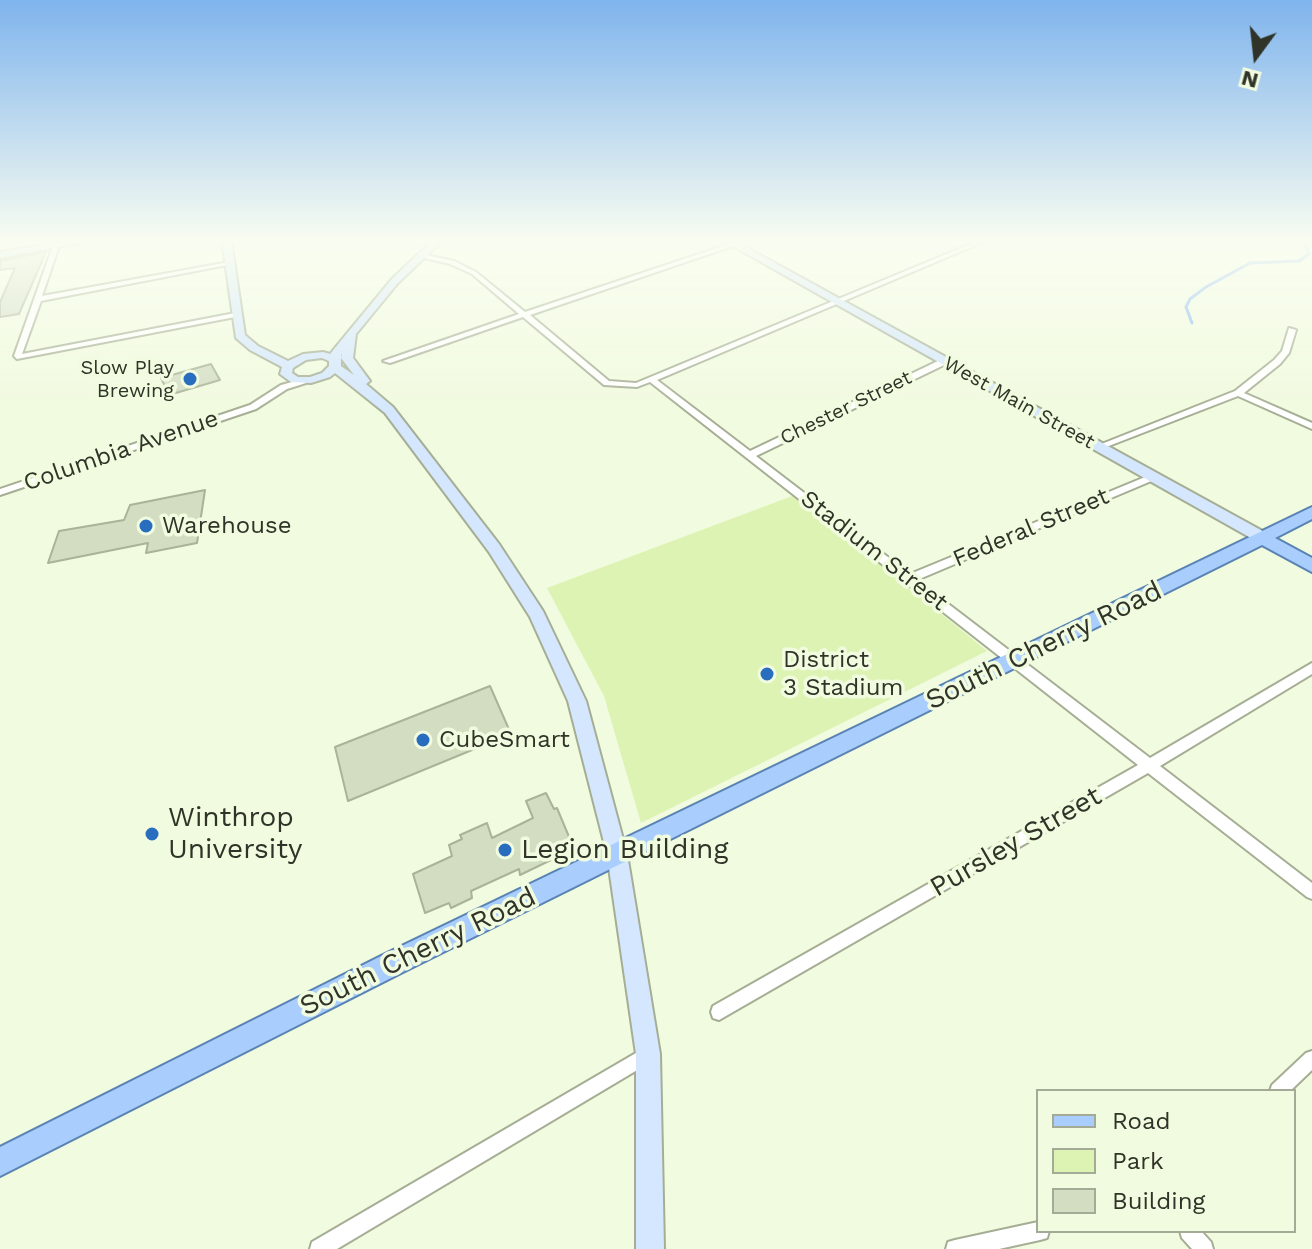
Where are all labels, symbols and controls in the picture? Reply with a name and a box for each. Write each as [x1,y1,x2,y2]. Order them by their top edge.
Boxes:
north arrow [1216,16,1296,96]
text: N [1239,65,1261,94]
street label: West Main Street [939,352,1099,454]
place label: Slow Play Brewing [80,356,174,403]
street label: Chester Street [776,366,916,450]
marker: Slow Play Brewing [181,370,199,388]
street label: Columbia Avenue [20,404,222,498]
street label: Federal Street [949,482,1113,574]
street label: Stadium Street [795,485,953,617]
place label: Warehouse [162,512,292,540]
marker: Warehouse [137,517,155,535]
street label: South Cherry Road [920,574,1168,718]
place label: District 3 Stadium [783,646,903,702]
marker: District 3 Stadium [758,665,776,683]
place label: CubeSmart [439,726,570,754]
marker: CubeSmart [414,731,432,749]
street label: Pursley Street [924,779,1108,905]
place label: Winthrop University [168,801,302,867]
marker: Winthrop University [143,825,161,843]
place label: Legion Building [521,833,728,867]
marker: Legion Building [496,841,514,859]
street label: South Cherry Road [294,880,542,1024]
legend [1036,1089,1296,1233]
text: Road [1112,1107,1171,1135]
text: Park [1112,1147,1164,1175]
text: Building [1112,1187,1205,1215]

